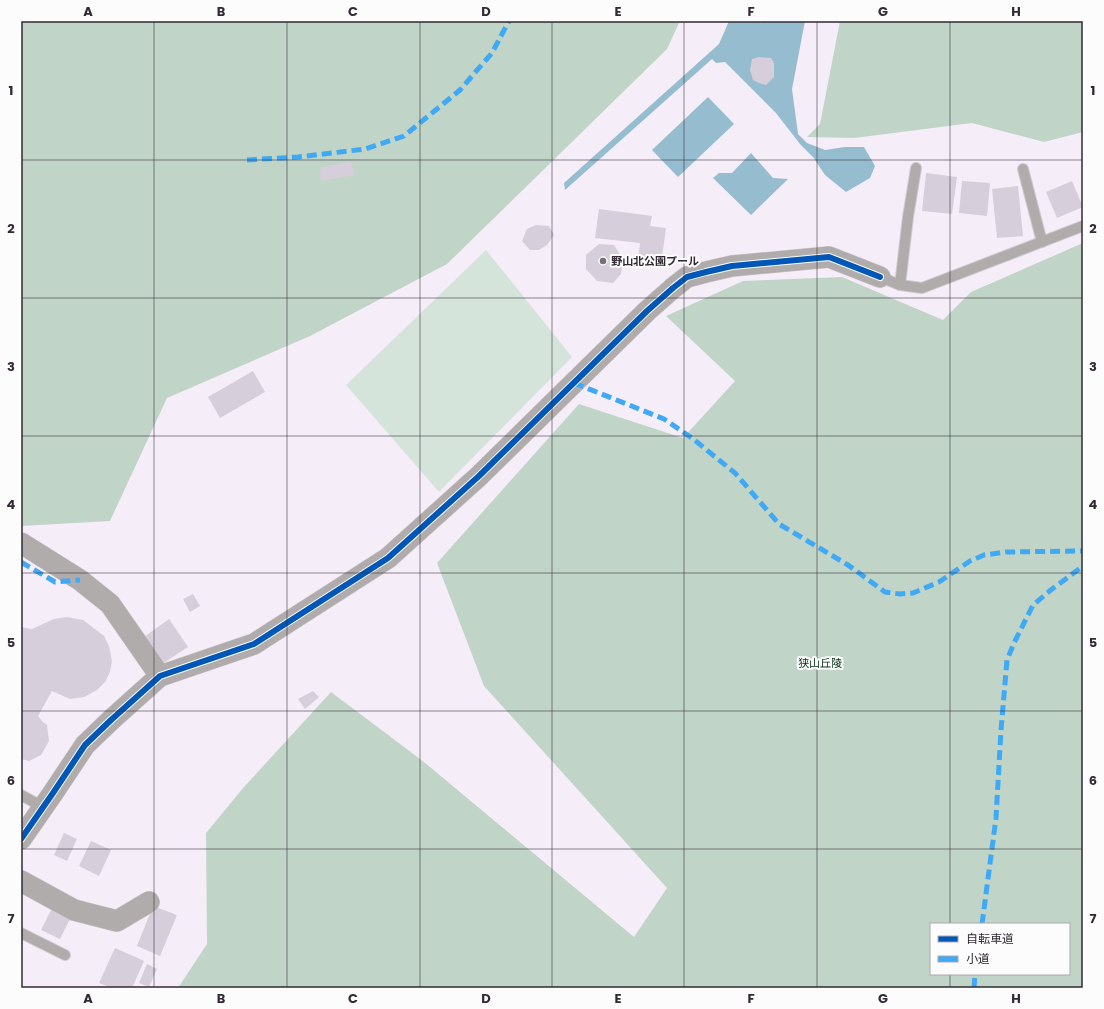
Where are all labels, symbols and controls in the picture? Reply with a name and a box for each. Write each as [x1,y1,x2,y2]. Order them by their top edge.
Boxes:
text: A [83,2,93,21]
text: B [217,2,226,21]
text: C [348,2,358,21]
text: D [481,2,491,21]
text: E [614,2,622,21]
text: F [747,2,755,21]
text: G [878,2,888,21]
text: H [1011,2,1021,21]
text: 1 [9,81,13,100]
text: 1 [1091,81,1095,100]
text: 2 [7,219,15,238]
text: 2 [1089,219,1097,238]
place label: 野山北公園プール [611,253,699,269]
marker: 野山北公園プール [598,256,608,266]
text: 3 [7,357,15,376]
text: 3 [1089,357,1097,376]
text: 4 [7,495,16,514]
text: 4 [1089,495,1098,514]
text: 5 [7,633,15,652]
text: 5 [1089,633,1097,652]
park label: 狭山丘陵 [798,655,842,671]
text: 6 [7,771,15,790]
text: 6 [1089,771,1097,790]
text: 7 [8,909,15,928]
text: 7 [1090,909,1097,928]
legend [930,923,1070,975]
text: 自転車道 [966,930,1014,947]
text: 小道 [966,950,990,967]
text: A [83,989,93,1008]
text: B [217,989,226,1008]
text: C [348,989,358,1008]
text: D [481,989,491,1008]
text: E [614,989,622,1008]
text: F [747,989,755,1008]
text: G [878,989,888,1008]
text: H [1011,989,1021,1008]

